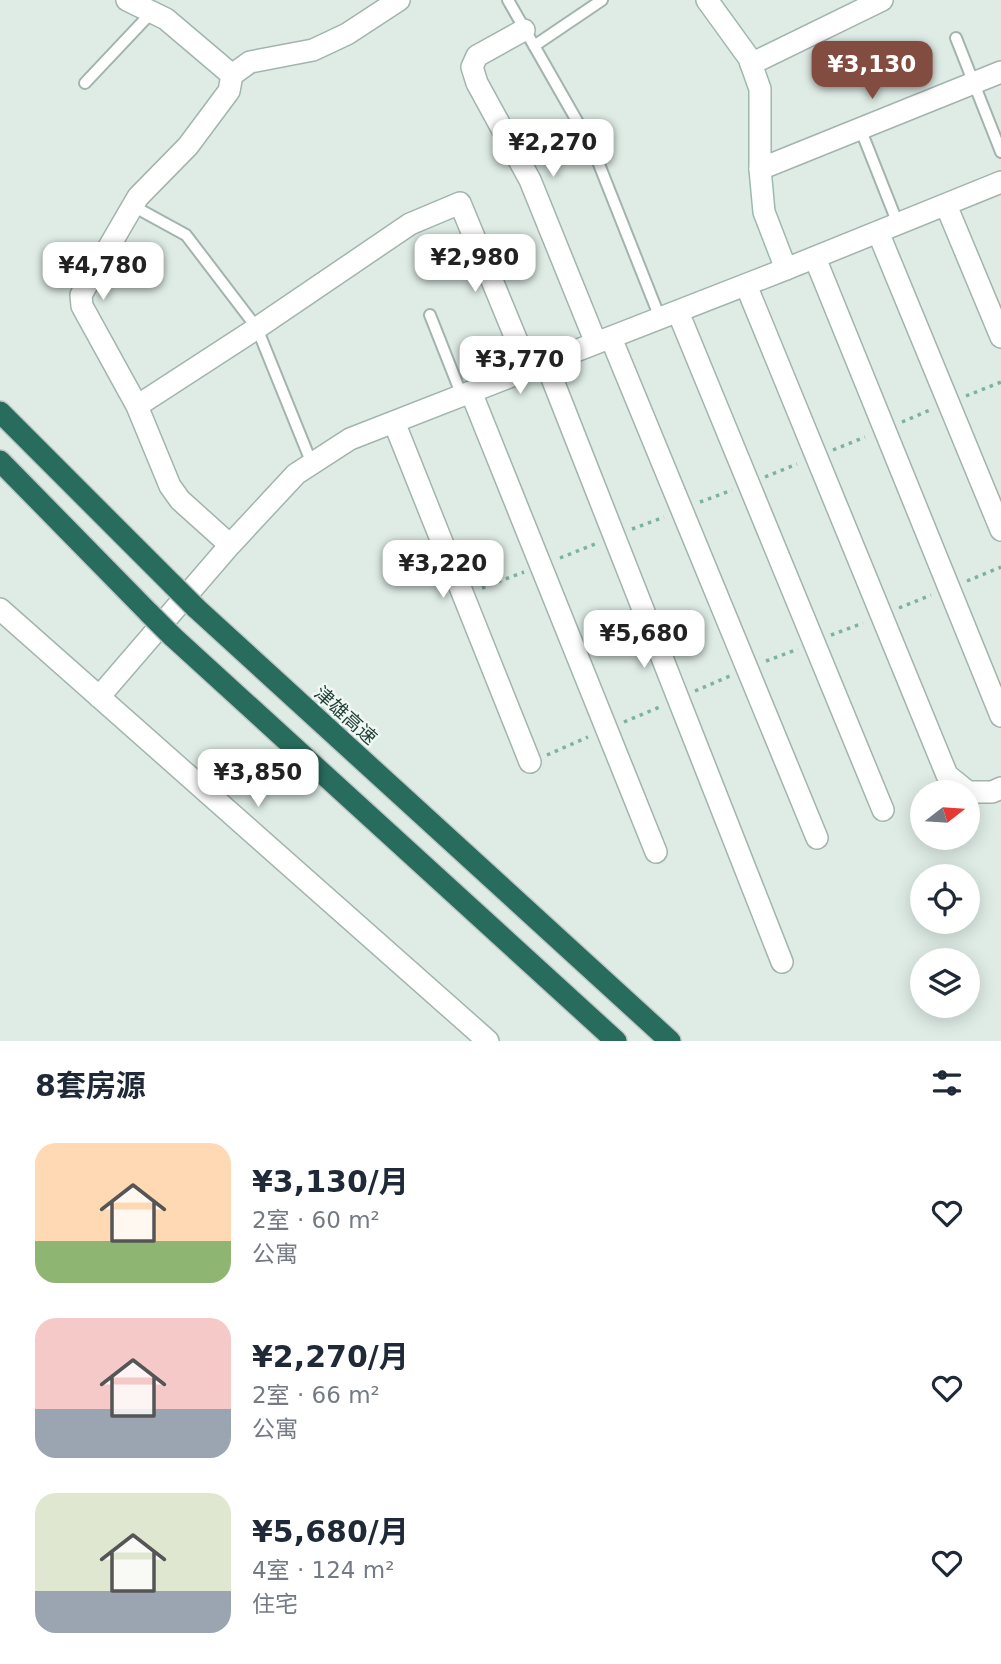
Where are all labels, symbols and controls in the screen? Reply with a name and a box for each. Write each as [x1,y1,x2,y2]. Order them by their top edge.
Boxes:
pin: ¥3,130 [815,42,929,101]
text: ¥3,130 [828,51,916,77]
pin: ¥2,270 [496,120,610,179]
text: ¥2,270 [509,129,597,155]
pin: ¥2,980 [418,234,532,294]
pin: ¥4,780 [46,243,160,302]
text: ¥2,980 [431,244,519,270]
text: ¥4,780 [59,252,147,278]
pin: ¥3,770 [463,336,577,396]
text: ¥3,770 [476,346,564,372]
pin: ¥3,220 [386,540,500,600]
text: ¥3,220 [399,550,487,576]
pin: ¥5,680 [587,610,701,670]
text: ¥5,680 [600,620,688,646]
street label: 津雄高速 [310,681,382,749]
pin: ¥3,850 [201,750,315,809]
text: ¥3,850 [214,759,302,785]
north arrow [910,780,980,850]
map controls [910,780,980,1018]
button: locate [910,864,980,934]
button: layers [910,948,980,1018]
icon: filters [928,1064,966,1102]
text: 8套房源 [35,1068,146,1103]
text: ¥3,130/月 [252,1164,409,1199]
icon: home [91,1171,175,1255]
icon: heart [928,1194,966,1232]
text: 2室 · 60 m² [252,1207,380,1233]
text: 公寓 [252,1241,298,1267]
text: ¥2,270/月 [252,1339,409,1374]
icon: home [91,1346,175,1430]
icon: heart [928,1369,966,1407]
text: 2室 · 66 m² [252,1382,380,1408]
text: 公寓 [252,1416,298,1442]
text: ¥5,680/月 [252,1514,409,1549]
icon: home [91,1521,175,1605]
icon: heart [928,1544,966,1582]
text: 4室 · 124 m² [252,1557,394,1583]
text: 住宅 [252,1591,298,1617]

